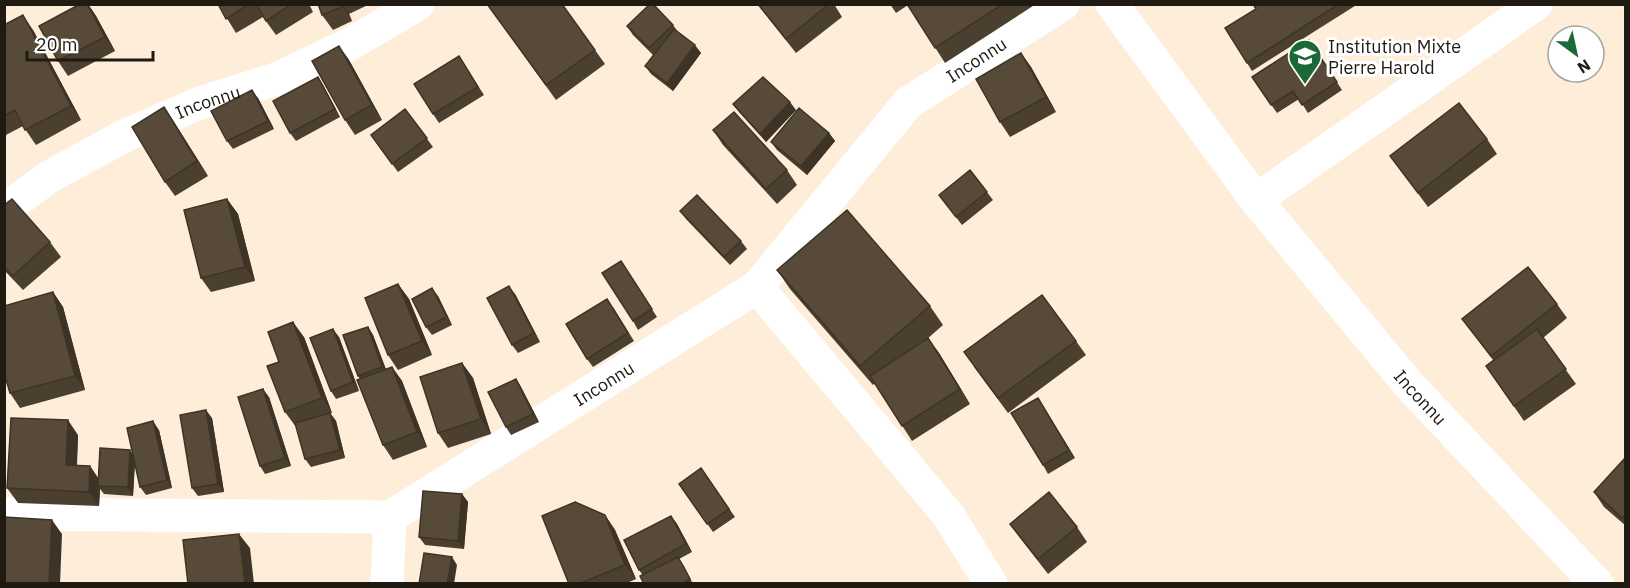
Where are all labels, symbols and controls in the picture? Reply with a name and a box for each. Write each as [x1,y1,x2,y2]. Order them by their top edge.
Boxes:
scale bar [27,24,153,62]
north arrow [1546,24,1606,84]
street label: Inconnu [942,32,1011,87]
text: 20 m [36,33,78,56]
place label: Institution Mixte Pierre Harold [1328,35,1461,79]
school or university icon: Institution Mixte Pierre Harold [1287,38,1323,85]
text: N [1574,55,1594,78]
street label: Inconnu [172,80,243,124]
street label: Inconnu [569,356,638,411]
street label: Inconnu [1389,365,1452,429]

